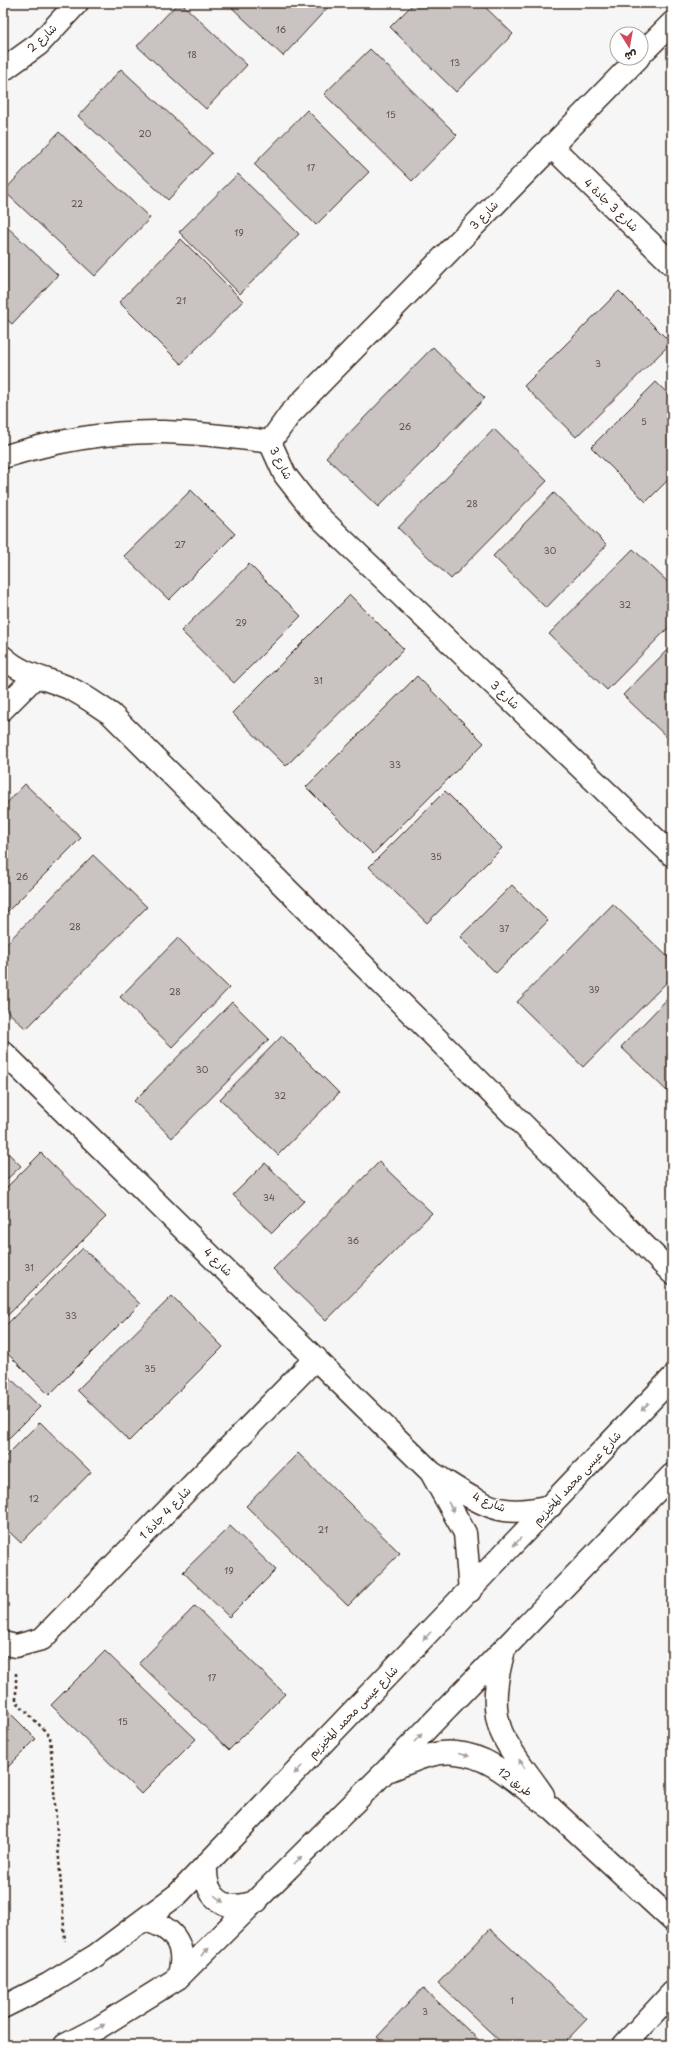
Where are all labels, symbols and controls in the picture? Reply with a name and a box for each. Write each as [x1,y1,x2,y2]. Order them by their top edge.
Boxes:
street label: شارع 2 [23,19,61,57]
house number: 16 [276,22,286,36]
north arrow [609,26,649,66]
house number: 18 [187,47,197,61]
text: ش [623,47,639,66]
house number: 13 [450,55,460,69]
house number: 15 [386,107,396,121]
house number: 20 [139,126,152,140]
house number: 17 [307,160,316,174]
street label: شارع 3 جادة 4 [579,174,643,236]
house number: 22 [71,196,83,210]
street label: شارع 3 [465,196,503,234]
house number: 19 [234,225,244,239]
house number: 21 [176,293,186,307]
house number: 3 [595,356,601,370]
house number: 5 [641,414,647,428]
house number: 26 [399,419,411,433]
street label: شارع 3 [265,443,297,483]
house number: 28 [466,496,478,510]
house number: 27 [174,537,186,551]
house number: 30 [544,543,557,557]
house number: 32 [619,597,631,611]
house number: 29 [235,615,247,629]
house number: 31 [313,673,323,687]
street label: شارع 3 [486,676,524,714]
house number: 33 [389,757,401,771]
house number: 35 [430,849,442,863]
house number: 26 [16,869,28,883]
house number: 28 [69,919,81,933]
house number: 37 [499,921,509,935]
house number: 39 [588,982,600,996]
house number: 28 [169,984,181,998]
house number: 30 [196,1062,209,1076]
house number: 32 [274,1088,286,1102]
house number: 34 [263,1190,275,1204]
house number: 36 [347,1233,359,1247]
street label: شارع 4 [199,1243,237,1281]
house number: 31 [24,1260,34,1274]
house number: 33 [65,1308,77,1322]
house number: 35 [144,1361,156,1375]
one-way arrow [640,1402,650,1412]
street label: شارع عيسى محمد المخيزيم [528,1427,626,1529]
street label: شارع 4 جادة 1 [135,1482,195,1544]
street label: شارع 4 [470,1487,508,1517]
house number: 12 [29,1491,39,1505]
one-way arrow [448,1501,455,1513]
house number: 21 [318,1522,328,1536]
one-way arrow [513,1537,522,1547]
house number: 19 [224,1563,234,1577]
one-way arrow [422,1631,432,1641]
street label: شارع عيسى محمد المخيزيم [304,1662,402,1762]
house number: 17 [208,1670,217,1684]
house number: 15 [118,1714,128,1728]
one-way arrow [414,1733,423,1743]
one-way arrow [457,1752,470,1758]
one-way arrow [518,1759,526,1769]
street label: طريق 12 [494,1763,536,1800]
one-way arrow [293,1765,303,1775]
one-way arrow [293,1855,303,1865]
one-way arrow [213,1895,224,1903]
one-way arrow [200,1947,210,1957]
house number: 1 [510,1993,514,2007]
house number: 3 [422,2004,428,2018]
one-way arrow [94,2023,106,2030]

